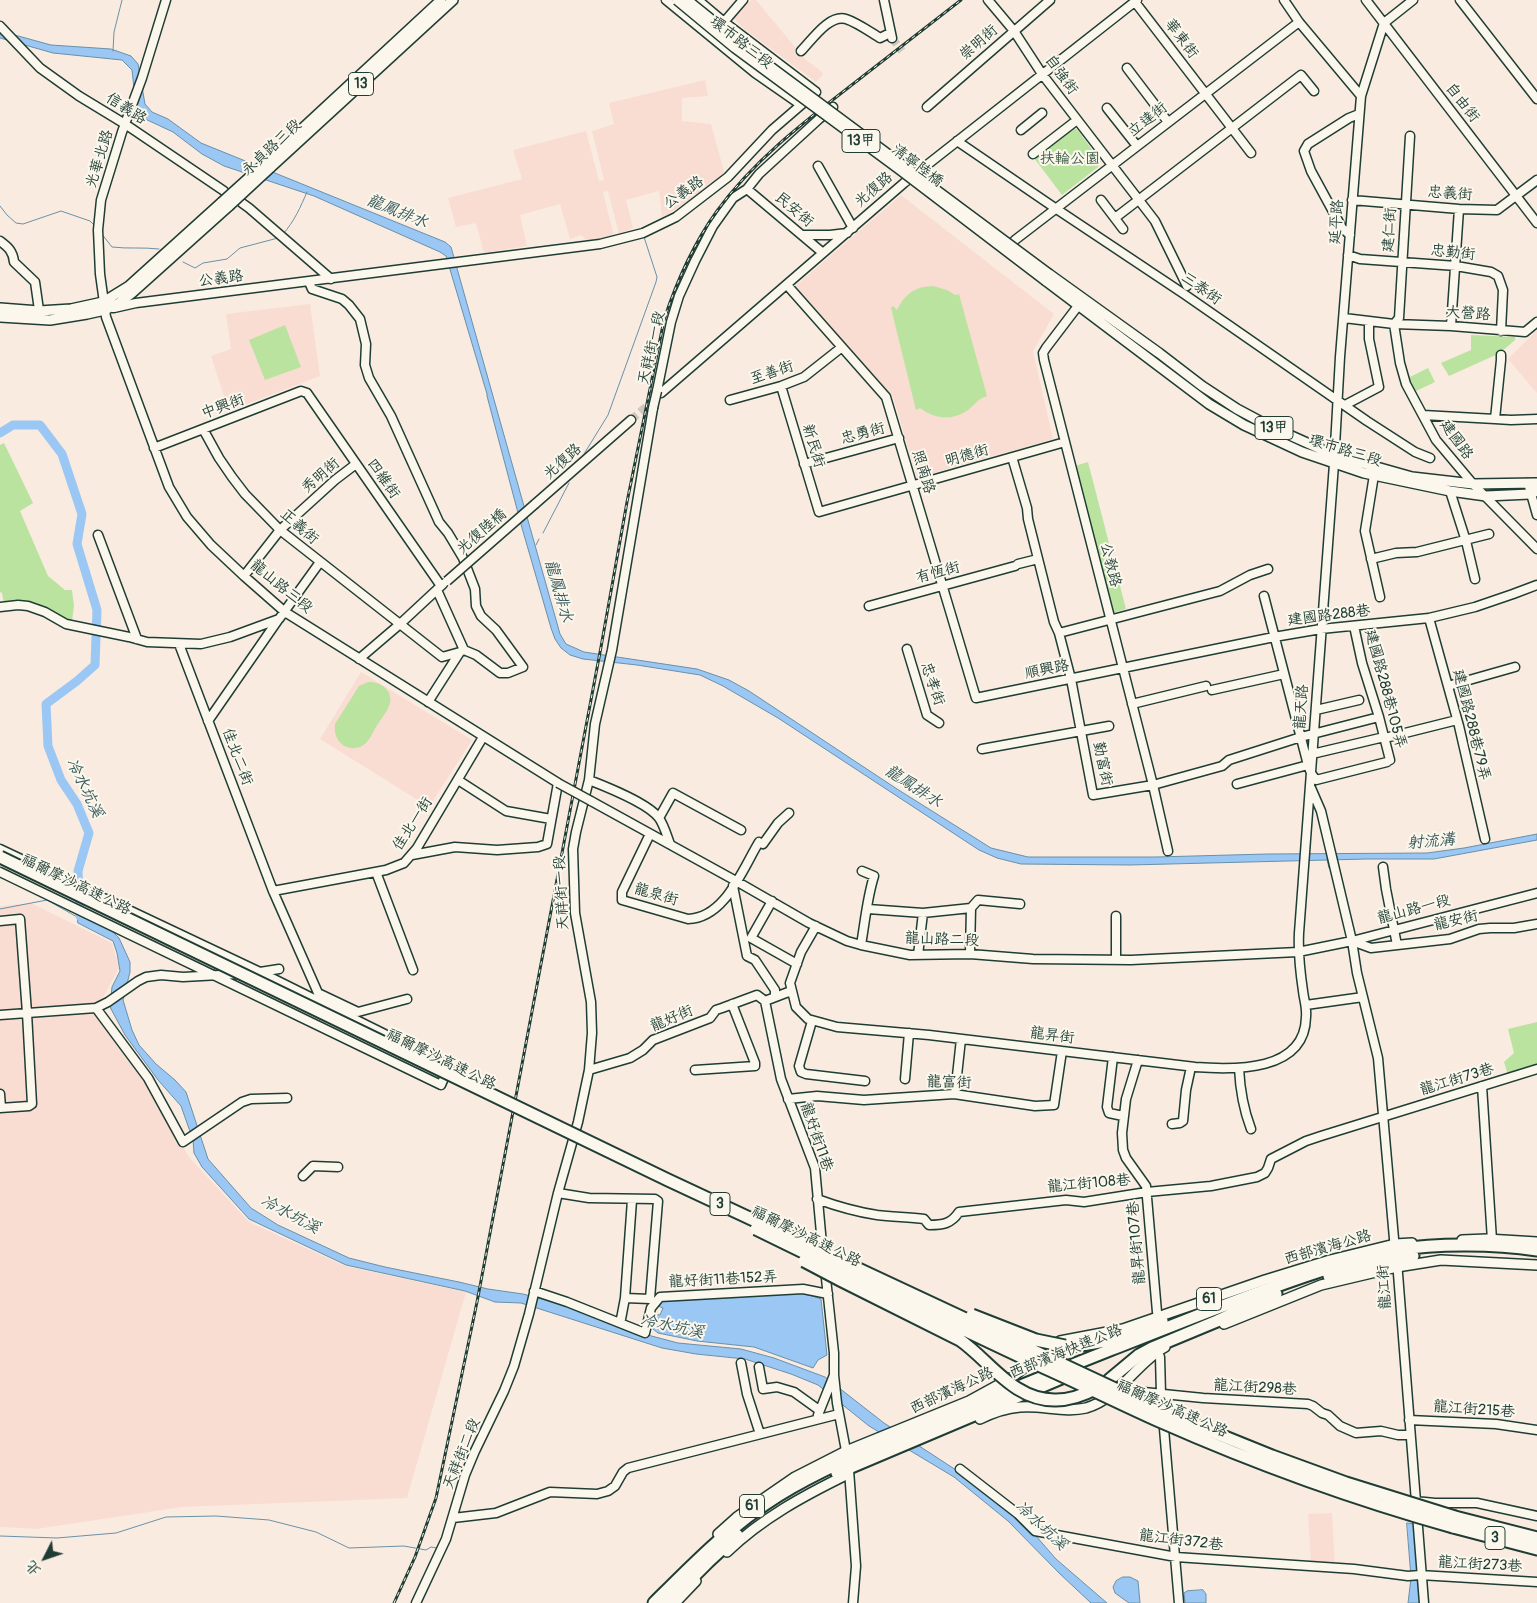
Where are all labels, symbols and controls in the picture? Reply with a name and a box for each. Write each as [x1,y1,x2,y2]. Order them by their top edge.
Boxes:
street label: 環市路三段 [706,13,776,73]
street label: 華東街 [1160,16,1202,62]
street label: 崇明街 [956,21,1002,65]
street label: 自強街 [1040,52,1082,98]
road number: 13 [348,72,374,96]
street label: 自由街 [1441,80,1483,126]
street label: 信義路 [102,89,150,129]
street label: 立達街 [1125,99,1171,141]
street label: 永貞路三段 [238,116,306,180]
street label: 光華北路 [83,128,117,190]
road number: 13甲 [842,130,880,152]
street label: 清寧陸橋 [888,141,946,191]
park label: 扶輪公園 [1040,150,1100,168]
street label: 光復路 [851,168,897,212]
street label: 公義路 [660,173,708,213]
street label: 忠義街 [1427,183,1473,205]
street label: 民安街 [771,189,817,231]
water label: 龍鳳排水 [364,191,430,233]
street label: 延平路 [1326,199,1348,245]
street label: 建仁街 [1379,207,1401,253]
street label: 忠勤街 [1430,242,1476,264]
street label: 公義路 [198,267,244,291]
street label: 三泰街 [1177,269,1225,309]
street label: 大營路 [1445,303,1491,325]
street label: 天祥街一段 [635,309,669,387]
street label: 至善街 [748,357,796,389]
street label: 中興街 [199,391,247,423]
road number: 13甲 [1255,416,1293,439]
street label: 建國路 [1435,417,1477,463]
street label: 忠勇街 [839,419,887,449]
street label: 新民街 [798,422,828,470]
street label: 環市路三段 [1307,431,1383,471]
street label: 光復路 [540,440,586,484]
street label: 明德街 [943,441,991,471]
street label: 照南路 [908,448,938,496]
street label: 秀明街 [298,454,344,498]
street label: 四維街 [363,455,403,503]
street label: 正義街 [276,505,322,549]
street label: 光復陸橋 [453,506,511,558]
street label: 公教路 [1096,541,1124,589]
street label: 龍山路三段 [246,556,316,618]
water label: 龍鳳排水 [540,558,576,624]
street label: 有恆街 [914,558,962,588]
street label: 建國路288巷 [1286,602,1372,630]
street label: 建國路288巷105弄 [1360,627,1410,751]
street label: 順興路 [1023,657,1071,683]
street label: 忠孝街 [916,660,948,708]
street label: 建國路288巷79弄 [1448,667,1494,783]
street label: 龍天路 [1291,684,1313,730]
street label: 佳北二街 [218,726,256,788]
street label: 勤富街 [1089,740,1115,788]
water label: 冷水坑溪 [61,755,107,821]
water label: 龍鳳排水 [881,762,945,812]
street label: 佳北一街 [389,794,437,854]
water label: 射流溝 [1406,830,1456,854]
street label: 福爾摩沙高速公路 [18,851,134,919]
street label: 天祥街一段 [551,855,573,931]
street label: 龍泉街 [632,880,680,910]
street label: 龍山路一段 [1375,892,1453,928]
street label: 龍安街 [1432,907,1480,935]
street label: 龍山路二段 [904,930,980,950]
street label: 龍好街 [648,1002,696,1036]
street label: 龍昇街 [1029,1024,1075,1048]
street label: 福爾摩沙高速公路 [383,1026,499,1094]
street label: 龍江街73巷 [1418,1060,1496,1100]
street label: 龍富街 [926,1074,972,1092]
street label: 龍好街11巷 [796,1100,836,1174]
street label: 龍江街108巷 [1047,1171,1131,1197]
water label: 冷水坑溪 [257,1192,323,1238]
road number: 3 [710,1192,730,1216]
street label: 龍昇街107巷 [1124,1200,1150,1286]
street label: 福爾摩沙高速公路 [748,1203,864,1271]
street label: 西部濱海公路 [1282,1227,1374,1269]
street label: 龍江街 [1374,1264,1396,1310]
street label: 龍好街11巷152弄 [668,1268,778,1292]
road number: 61 [1196,1288,1222,1310]
water label: 冷水坑溪 [639,1311,705,1343]
street label: 西部濱海快速公路 [1007,1321,1125,1383]
street label: 西部濱海公路 [907,1364,997,1418]
street label: 福爾摩沙高速公路 [1114,1376,1230,1442]
street label: 龍江街298巷 [1213,1377,1297,1399]
street label: 龍江街215巷 [1432,1398,1516,1422]
street label: 天祥街二段 [440,1416,484,1492]
road number: 61 [740,1494,764,1518]
water label: 冷水坑溪 [1011,1497,1071,1555]
road number: 3 [1485,1526,1505,1550]
street label: 龍江街372巷 [1138,1527,1224,1555]
north arrow [20,1533,70,1583]
street label: 龍江街273巷 [1437,1554,1523,1576]
text: 北 [22,1557,44,1579]

